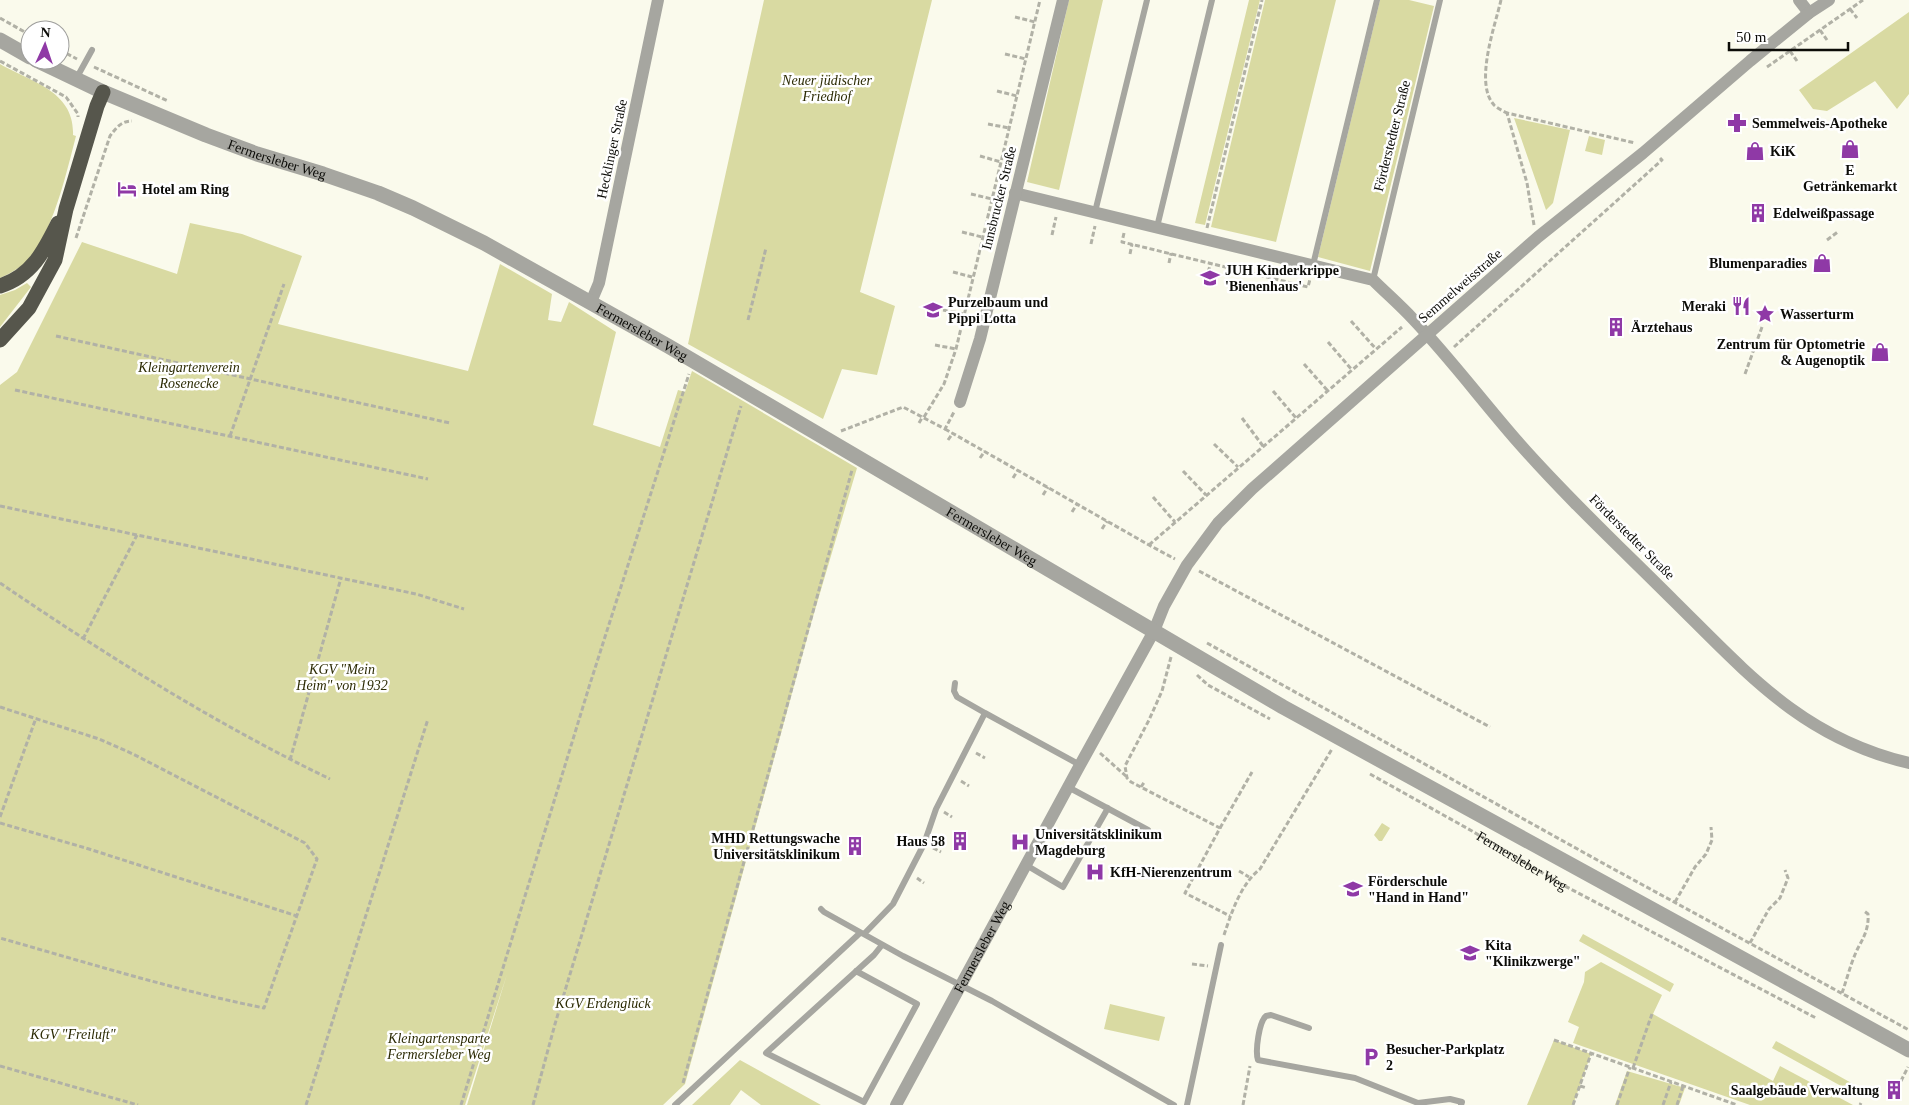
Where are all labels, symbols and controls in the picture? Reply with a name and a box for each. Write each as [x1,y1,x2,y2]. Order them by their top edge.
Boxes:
north arrow [20,20,70,70]
scale bar [1729,20,1848,52]
text: N [40,25,51,40]
text: 50 m [1736,29,1767,45]
park label: Neuer jüdischer Friedhof [781,73,872,104]
street label: Förderstedter Straße [1371,79,1413,193]
street label: Hecklinger Straße [594,98,630,200]
pharmacy icon: Semmelweis-Apotheke [1726,112,1748,134]
place label: Semmelweis-Apotheke [1752,116,1887,131]
street label: Fermersleber Weg [226,136,328,182]
shop icon: E Getränkemarkt [1839,138,1861,160]
shop icon: KiK [1744,140,1766,162]
place label: KiK [1770,144,1796,159]
street label: Innsbrucker Straße [979,145,1019,251]
place label: E Getränkemarkt [1803,163,1897,194]
hotel icon: Hotel am Ring [116,178,138,200]
place label: Hotel am Ring [142,182,229,197]
building icon: Edelweißpassage [1747,202,1769,224]
place label: Edelweißpassage [1773,206,1874,221]
street label: Semmelweisstraße [1415,246,1505,326]
shop icon: Blumenparadies [1811,252,1833,274]
place label: Blumenparadies [1709,256,1808,271]
place label: JUH Kinderkrippe 'Bienenhaus' [1225,263,1339,294]
school or university icon: JUH Kinderkrippe 'Bienenhaus' [1199,267,1221,289]
place label: Purzelbaum und Pippi Lotta [948,295,1048,326]
restaurant icon: Meraki [1730,295,1752,317]
school or university icon: Purzelbaum und Pippi Lotta [922,299,944,321]
place label: Meraki [1682,299,1726,314]
street label: Fermersleber Weg [594,300,691,363]
place icon: Wasserturm [1754,303,1776,325]
place label: Wasserturm [1780,307,1854,322]
building icon: Ärztehaus [1605,316,1627,338]
place label: Ärztehaus [1631,320,1693,335]
place label: Zentrum für Optometrie & Augenoptik [1717,337,1865,368]
shop icon: Zentrum für Optometrie & Augenoptik [1869,341,1891,363]
park label: Kleingartenverein Rosenecke [137,360,240,391]
street label: Förderstedter Straße [1586,491,1678,583]
street label: Fermersleber Weg [944,504,1040,568]
park label: KGV "Mein Heim" von 1932 [295,662,388,693]
place label: Universitätsklinikum Magdeburg [1035,827,1162,858]
street label: Fermersleber Weg [1474,828,1570,893]
building icon: Haus 58 [949,830,971,852]
place label: MHD Rettungswache Universitätsklinikum [711,831,840,862]
hospital icon: Universitätsklinikum Magdeburg [1009,831,1031,853]
place label: Haus 58 [896,834,945,849]
building icon: MHD Rettungswache Universitätsklinikum [844,835,866,857]
hospital icon: KfH-Nierenzentrum [1084,861,1106,883]
place label: KfH-Nierenzentrum [1110,865,1232,880]
place label: Förderschule "Hand in Hand" [1368,874,1469,905]
school or university icon: Förderschule "Hand in Hand" [1342,878,1364,900]
street label: Fermersleber Weg [951,898,1013,995]
place label: Kita "Klinikzwerge" [1485,938,1581,969]
school or university icon: Kita "Klinikzwerge" [1459,942,1481,964]
park label: KGV Erdenglück [554,996,651,1011]
park label: KGV "Freiluft" [29,1027,116,1042]
park label: Kleingartensparte Fermersleber Weg [386,1031,491,1062]
place label: Besucher-Parkplatz 2 [1386,1042,1504,1073]
parking icon: Besucher-Parkplatz 2 [1360,1046,1382,1068]
building icon: Saalgebäude Verwaltung [1883,1079,1905,1101]
place label: Saalgebäude Verwaltung [1731,1083,1879,1098]

